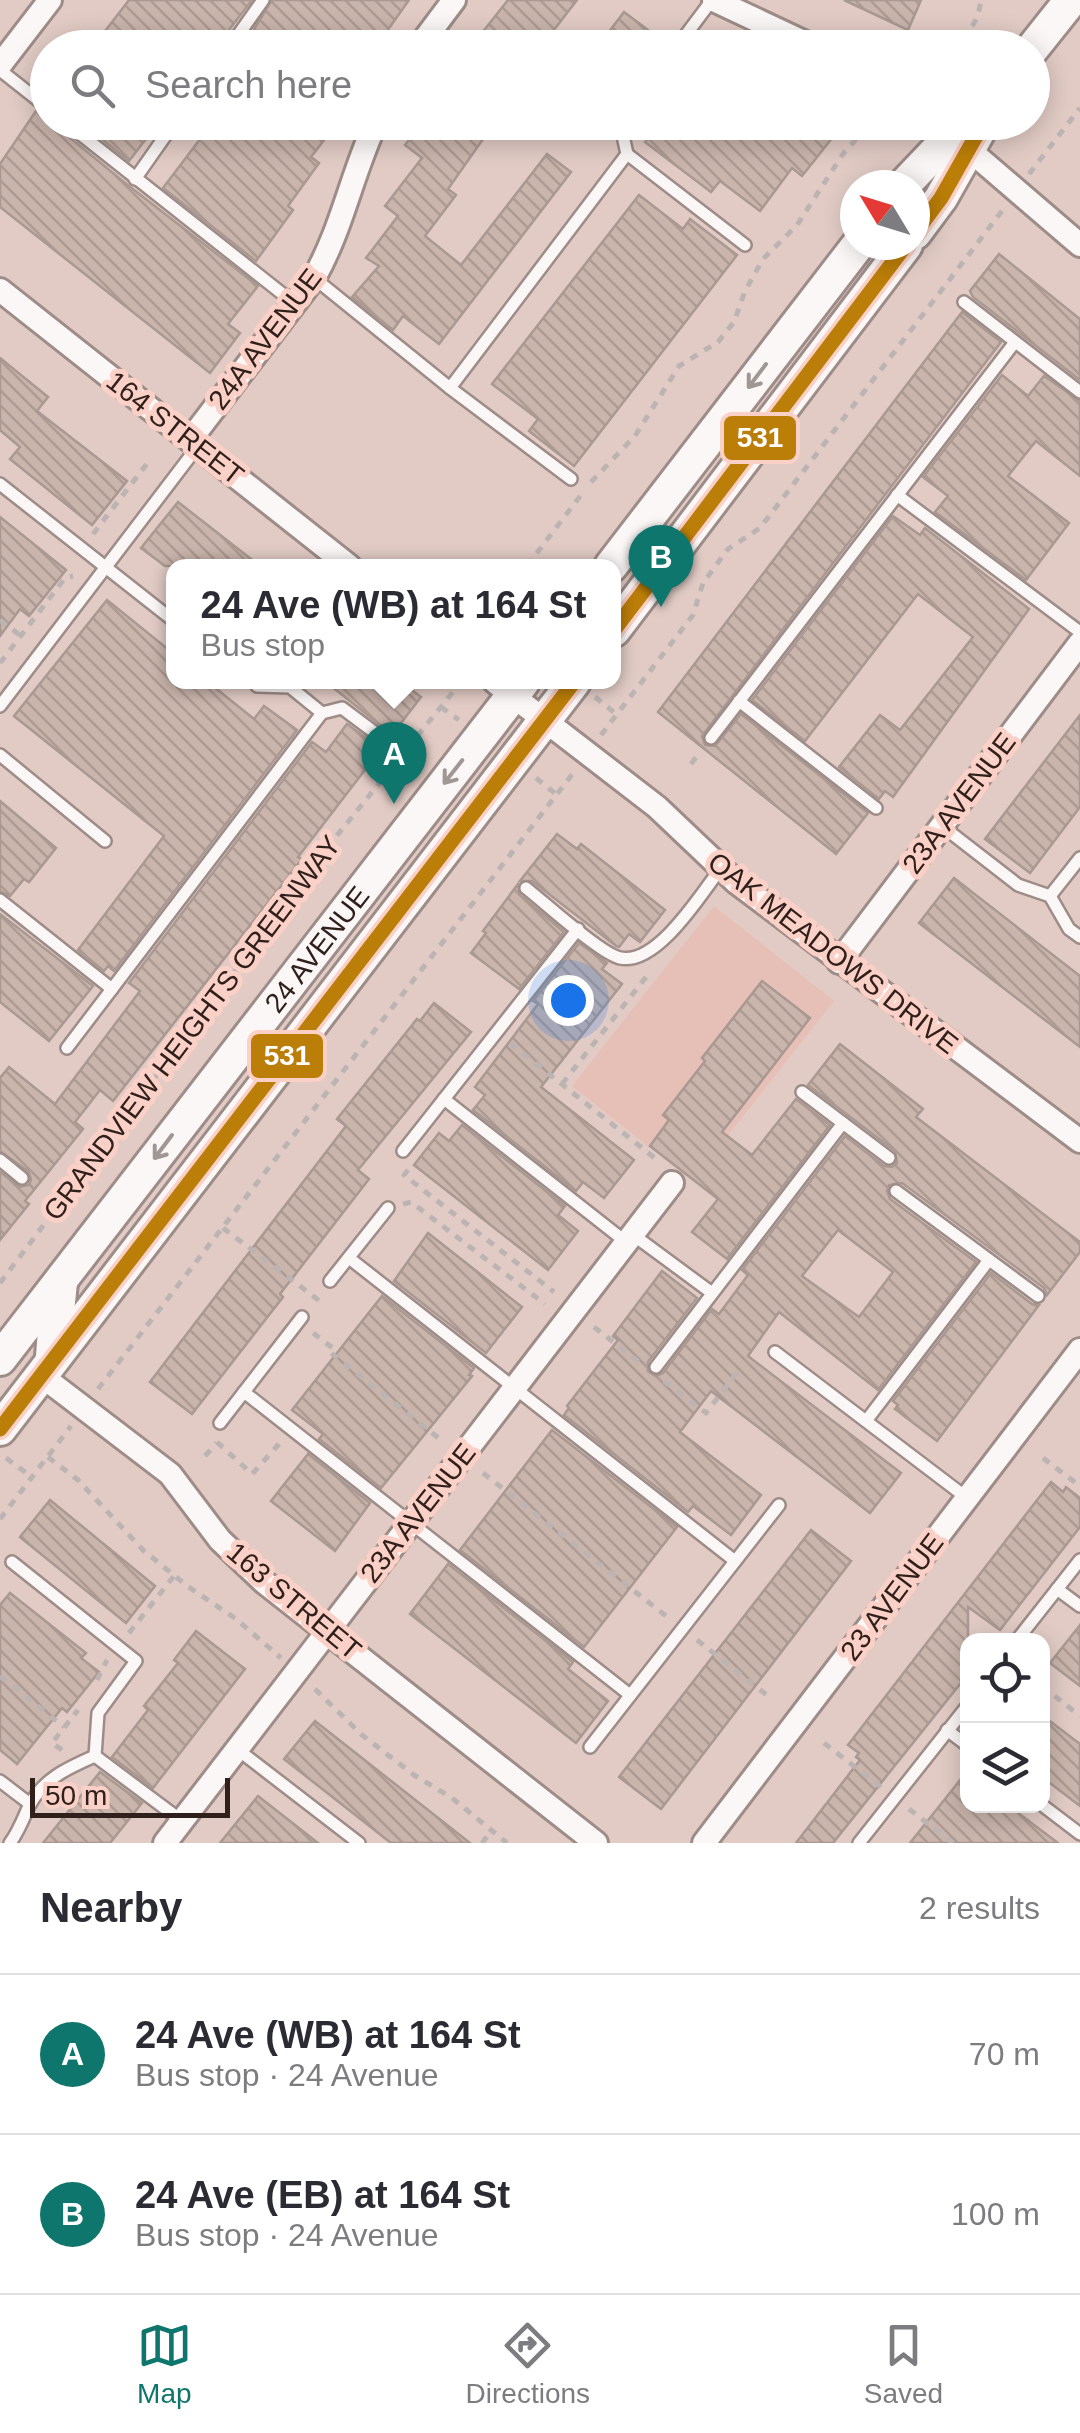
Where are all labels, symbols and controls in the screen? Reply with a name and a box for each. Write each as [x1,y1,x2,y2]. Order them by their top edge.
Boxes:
search box [30,30,1050,140]
icon: search [65,58,120,113]
text: Search here [145,64,352,106]
north arrow [840,170,930,260]
street label: 24A AVENUE [202,263,328,415]
one-way arrow [747,362,768,389]
street label: 164 STREET [100,365,250,491]
line badge: 531 [722,414,798,462]
text: 531 [737,422,783,453]
pin: B [628,524,694,607]
popup [166,559,621,689]
text: 24 Ave (WB) at 164 St [201,584,586,626]
text: Bus stop [201,627,325,663]
pin: A [362,722,426,804]
street label: 23A AVENUE [896,727,1022,879]
one-way arrow [443,758,464,785]
street label: GRANDVIEW HEIGHTS GREENWAY [37,830,347,1226]
street label: OAK MEADOWS DRIVE [702,846,964,1060]
street label: 24 AVENUE [258,880,375,1018]
your location [543,975,594,1026]
line badge: 531 [249,1032,325,1080]
text: 531 [264,1040,310,1071]
one-way arrow [152,1133,173,1160]
street label: 23A AVENUE [354,1437,482,1589]
street label: 23 AVENUE [834,1528,950,1666]
street label: 163 STREET [221,1536,367,1666]
map controls [960,1633,1050,1813]
button: locate [960,1633,1050,1723]
button: layers [960,1723,1050,1813]
scale bar [30,1773,230,1818]
text: 50 m [45,1780,107,1811]
text: Nearby [40,1884,182,1931]
text: 2 results [919,1890,1040,1926]
text: 24 Ave (WB) at 164 St [135,2014,521,2056]
text: A [61,2036,84,2072]
text: 70 m [969,2036,1040,2072]
text: Bus stop · 24 Avenue [135,2057,439,2093]
text: 24 Ave (EB) at 164 St [135,2174,510,2216]
text: B [61,2196,84,2232]
text: 100 m [951,2196,1040,2232]
text: Bus stop · 24 Avenue [135,2217,439,2253]
tab: Map [137,2318,192,2410]
tab: Directions [466,2318,590,2410]
tab: Saved [864,2318,943,2410]

